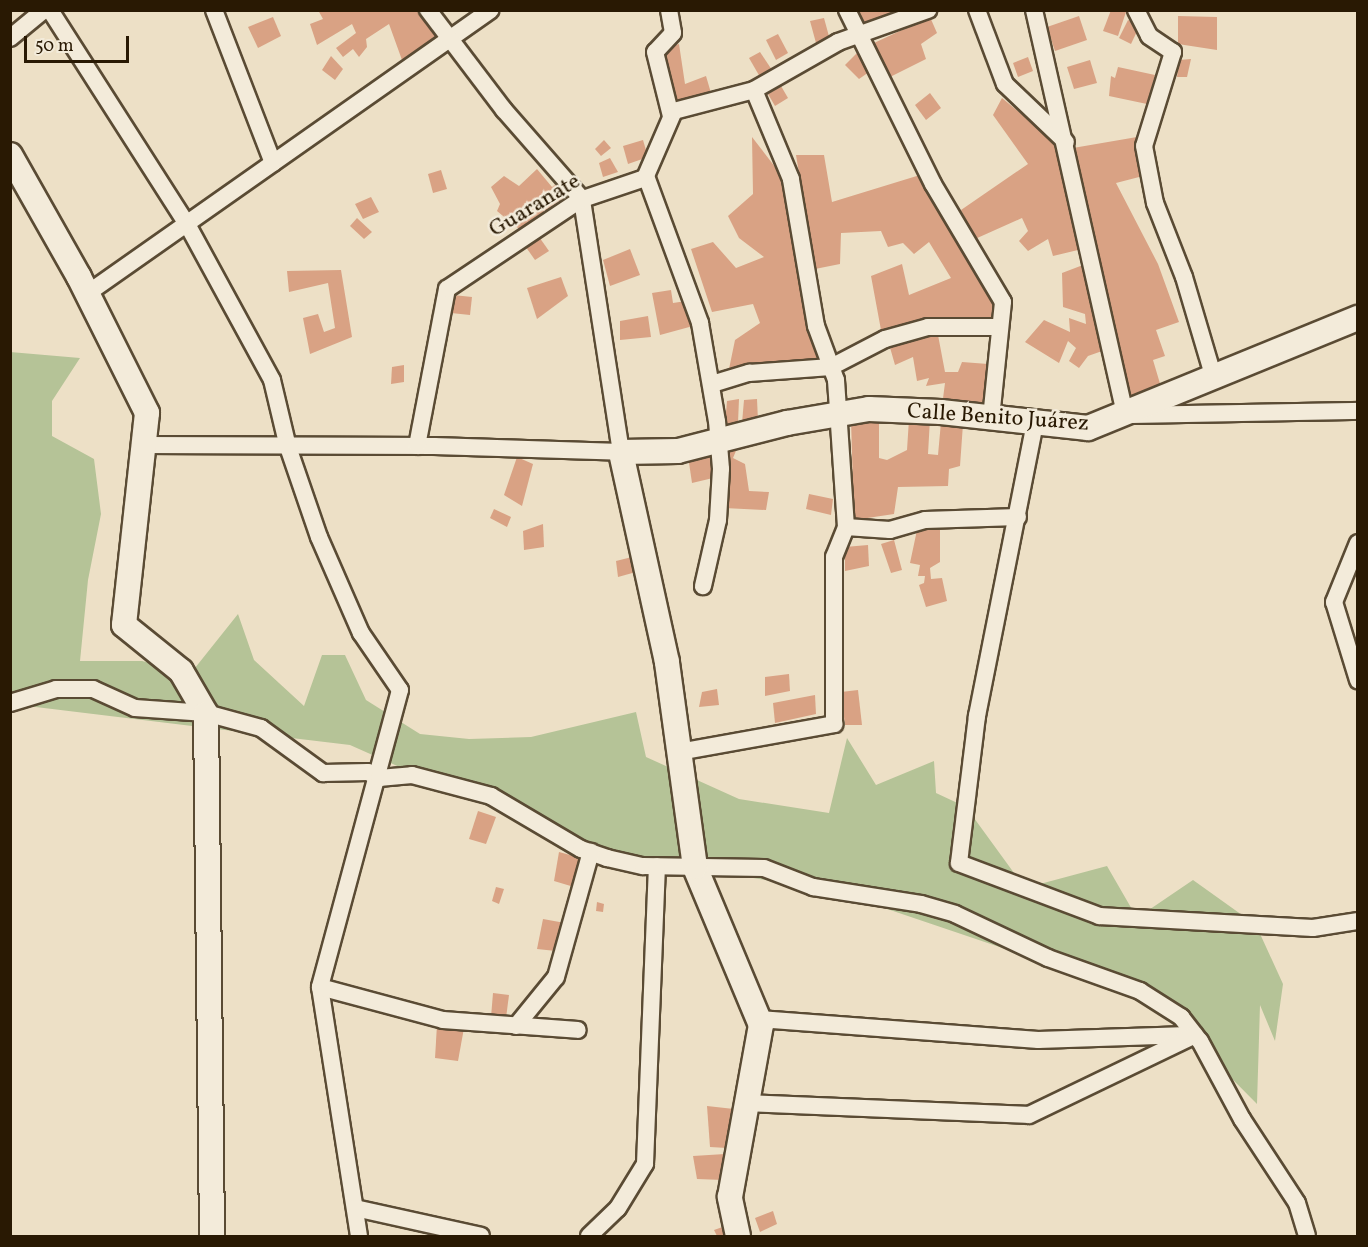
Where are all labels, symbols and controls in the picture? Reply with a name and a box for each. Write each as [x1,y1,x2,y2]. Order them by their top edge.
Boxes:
scale bar [27,24,132,62]
text: 50 m [35,34,74,59]
street label: Guaranate [485,169,585,243]
street label: Calle Benito Juárez [906,398,1090,438]

